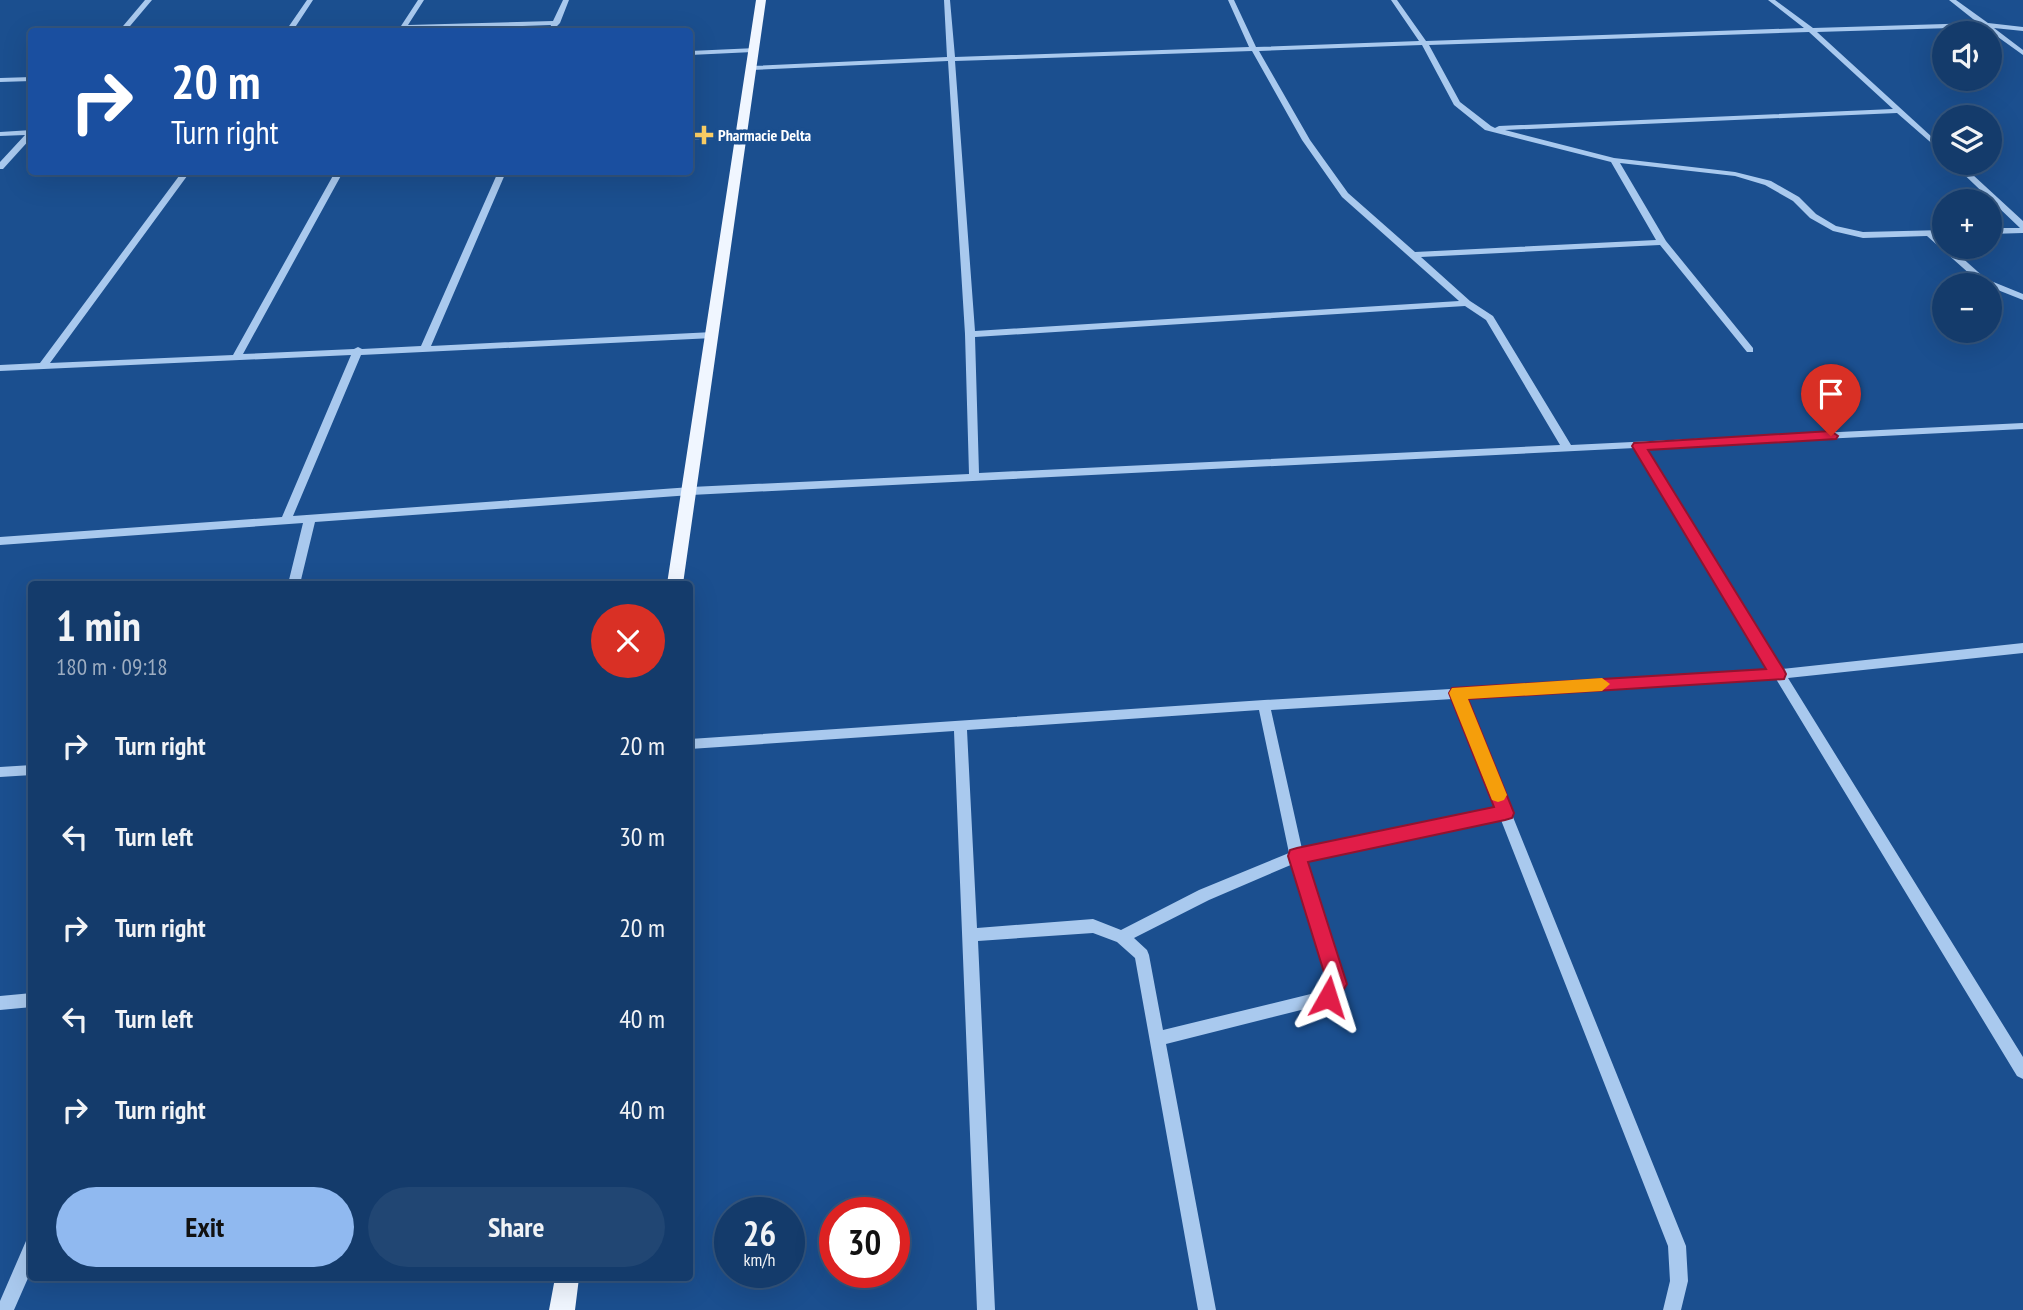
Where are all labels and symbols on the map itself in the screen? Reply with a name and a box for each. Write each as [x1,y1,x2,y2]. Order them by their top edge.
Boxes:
place label: Pharmacie Delta [718,125,812,145]
marker: Pharmacie Delta [696,127,712,143]
pin [1801,364,1861,436]
position arrow [1291,960,1365,1034]
speed limit sign: 30 [819,1197,910,1288]

